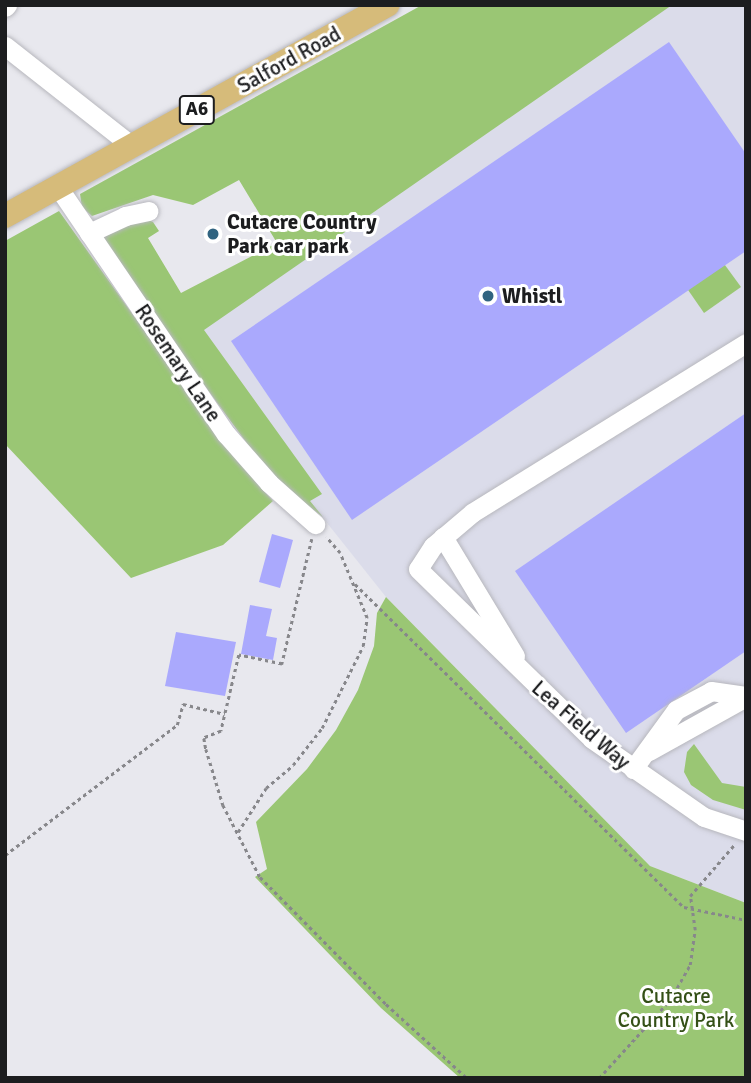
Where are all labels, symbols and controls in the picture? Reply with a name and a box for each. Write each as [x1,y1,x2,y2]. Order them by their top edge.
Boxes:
street label: Salford Road [233,21,345,99]
road number: A6 [178,94,216,125]
place label: Cutacre Country Park car park [227,209,377,259]
marker: Cutacre Country Park car park [205,226,221,242]
place label: Whistl [502,283,562,309]
marker: Whistl [480,288,496,304]
street label: Rosemary Lane [129,299,227,427]
street label: Lea Field Way [527,675,635,775]
park label: Cutacre Country Park [618,983,734,1033]

